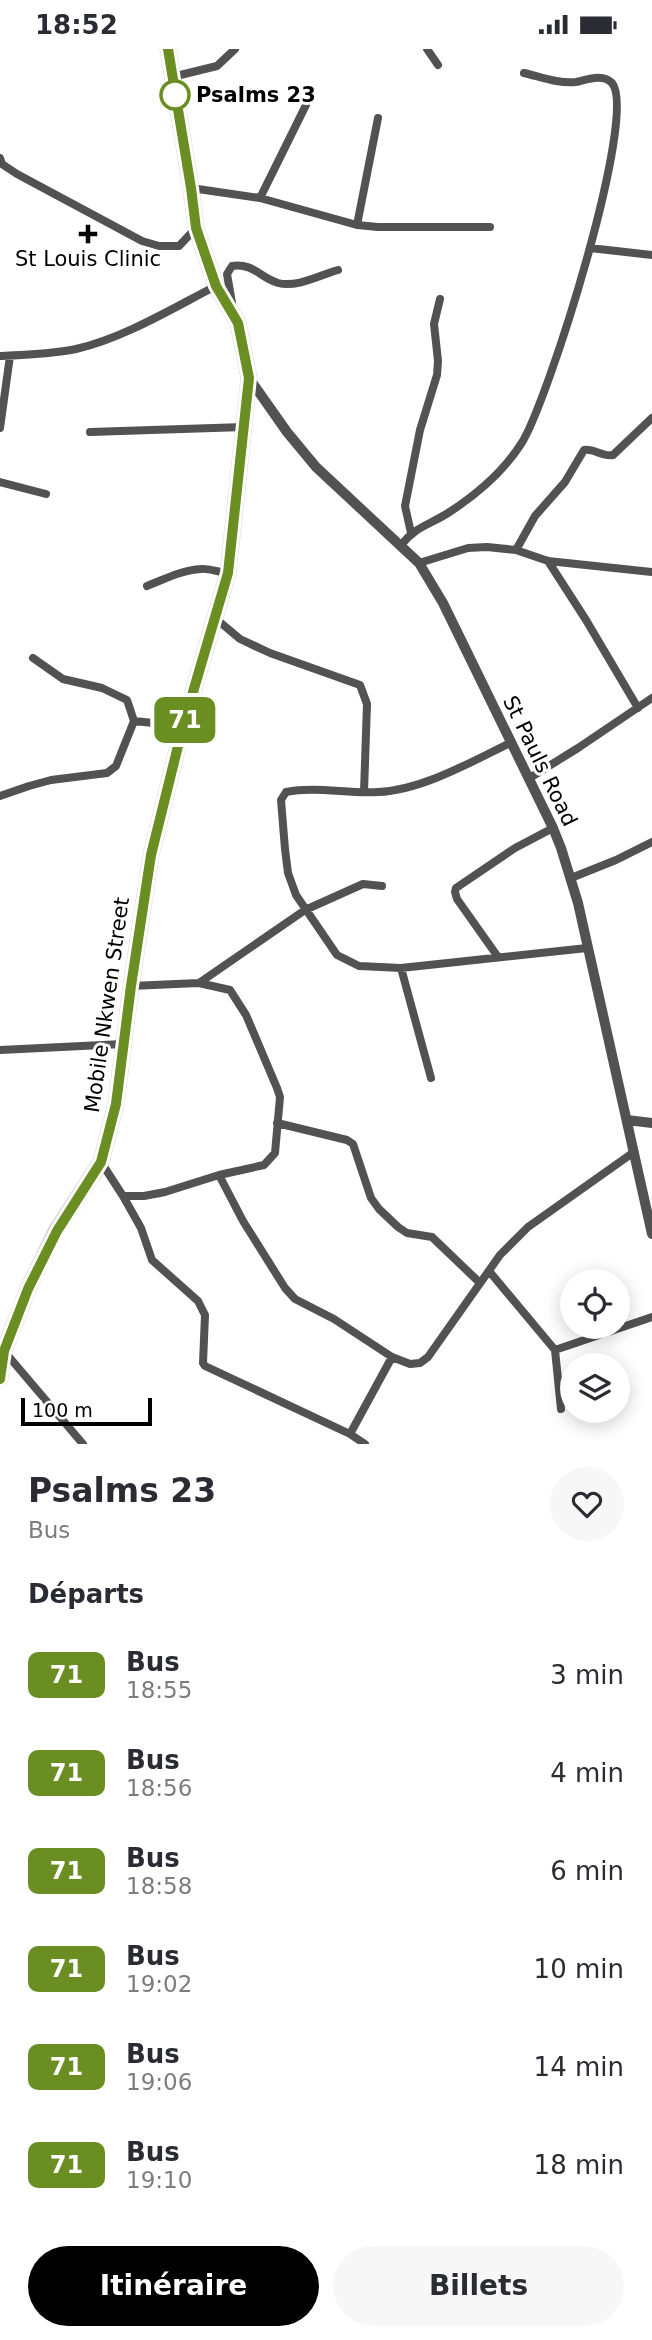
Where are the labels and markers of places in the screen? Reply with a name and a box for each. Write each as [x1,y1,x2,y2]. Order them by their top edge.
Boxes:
marker: Psalms 23 [160,80,190,110]
place label: Psalms 23 [196,83,316,107]
marker: St Louis Clinic [78,224,98,244]
place label: St Louis Clinic [15,247,161,271]

